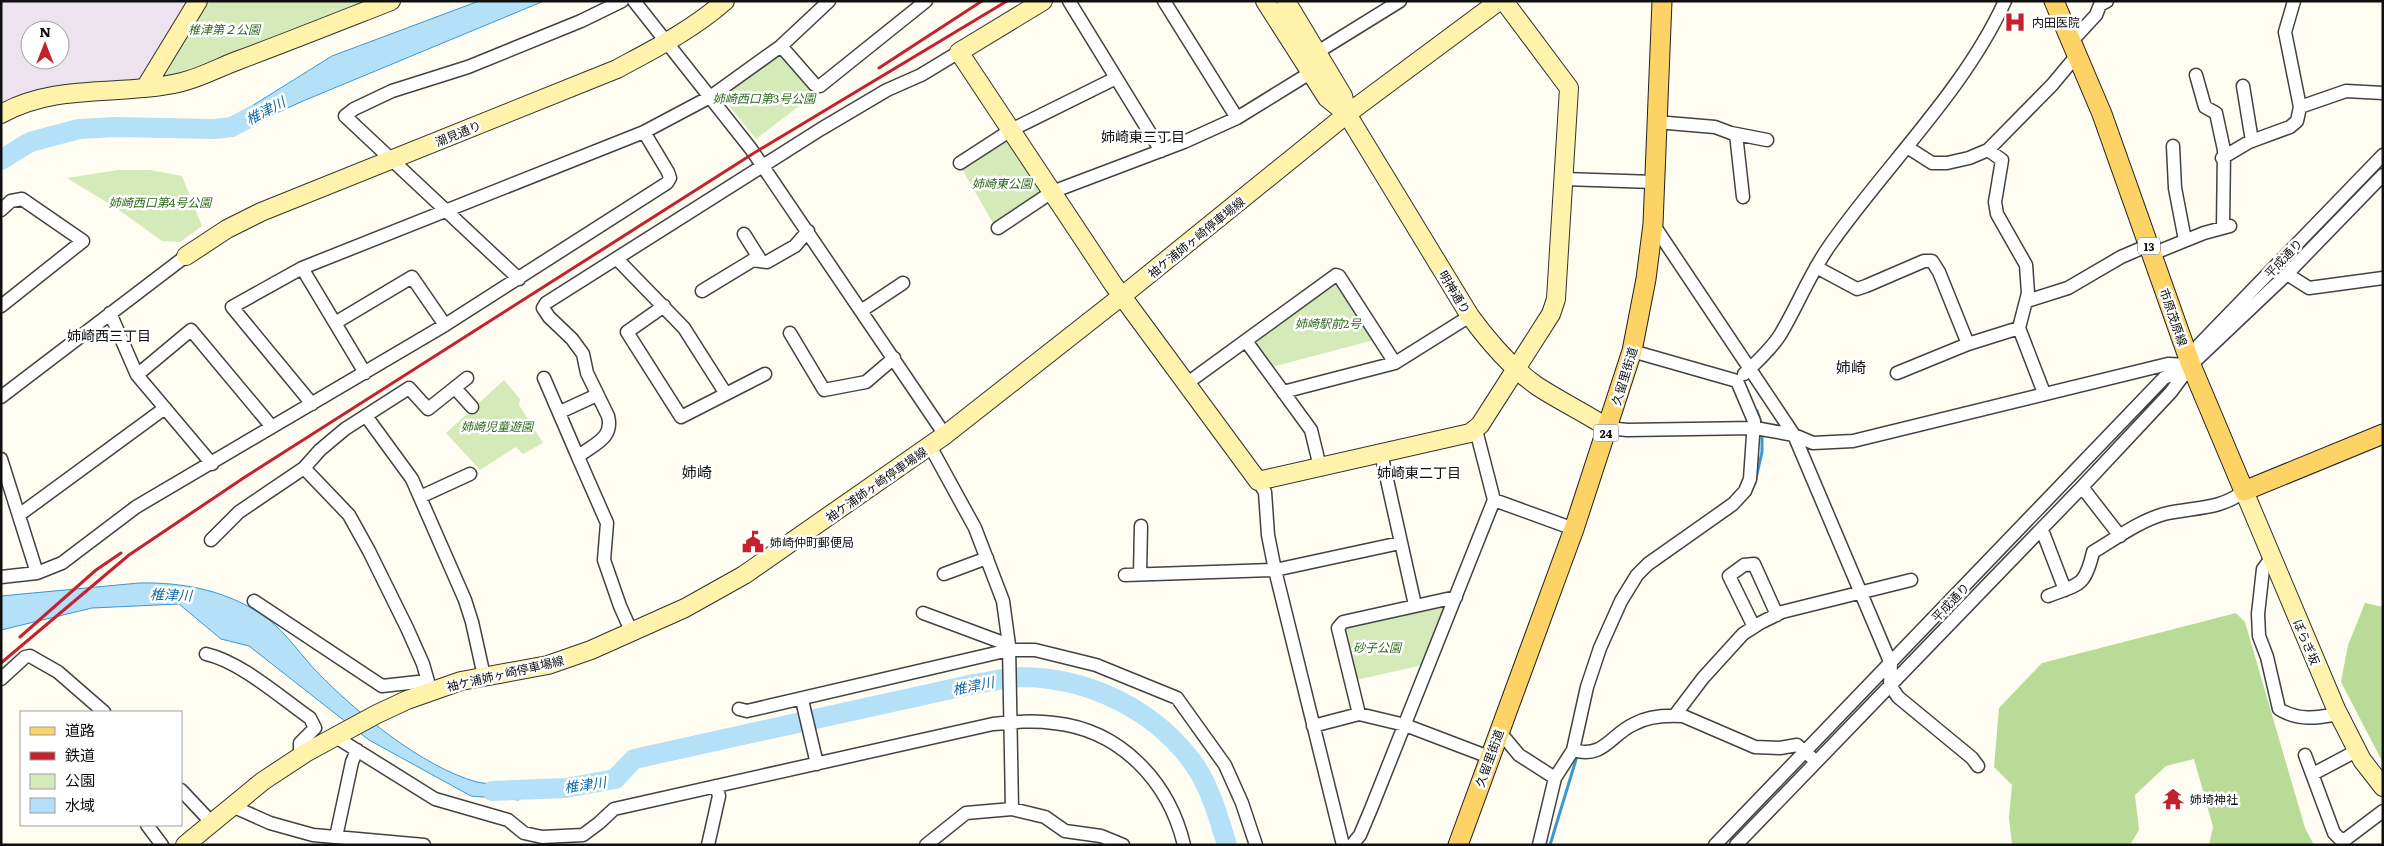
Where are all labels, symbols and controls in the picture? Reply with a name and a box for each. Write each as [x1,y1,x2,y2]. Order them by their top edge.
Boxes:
hospital icon: 内田医院 [2002,9,2028,35]
place label: 内田医院 [2032,13,2080,31]
north arrow [20,20,70,70]
park label: 椎津第２公園 [188,20,262,38]
text: N [39,21,51,41]
park label: 姉崎西口第3号公園 [713,89,817,107]
water label: 椎津川 [242,90,290,129]
street label: 潮見通り [432,116,484,150]
district label: 姉崎東三丁目 [1101,126,1185,146]
park label: 姉崎東公園 [972,174,1034,192]
street label: 袖ケ浦姉ヶ崎停車場線 [1144,192,1248,282]
park label: 姉崎西口第4号公園 [109,193,213,211]
street label: 平成通り [2260,234,2306,282]
road number: 13 [2138,238,2160,255]
street label: 明神通り [1435,267,1475,317]
street label: 市原茂原線 [2156,286,2192,348]
park label: 姉崎駅前2号 [1295,314,1362,332]
district label: 姉崎西三丁目 [67,325,151,345]
street label: 久留里街道 [1607,345,1641,407]
district label: 姉崎 [1836,355,1866,378]
park label: 姉崎児童遊園 [461,417,535,435]
road number: 24 [1594,424,1618,442]
street label: 袖ケ浦姉ヶ崎停車場線 [822,442,930,526]
district label: 姉崎 [682,460,712,483]
district label: 姉崎東二丁目 [1377,462,1461,482]
public building icon: 姉崎仲町郵便局 [740,529,766,555]
place label: 姉崎仲町郵便局 [770,533,854,551]
street label: 平成通り [1927,578,1973,626]
water label: 椎津川 [150,583,194,605]
street label: ぼらぎ坂 [2289,616,2325,668]
park label: 砂子公園 [1353,638,1403,656]
street label: 袖ケ浦姉ヶ崎停車場線 [445,651,565,695]
water label: 椎津川 [950,671,997,699]
legend [20,711,182,826]
text: 道路 [65,718,95,741]
street label: 久留里街道 [1470,727,1508,789]
text: 鉄道 [65,743,95,766]
text: 公園 [65,768,95,791]
water label: 椎津川 [563,771,609,797]
temple icon: 姉埼神社 [2160,786,2186,812]
place label: 姉埼神社 [2190,790,2238,808]
text: 水域 [65,793,95,816]

